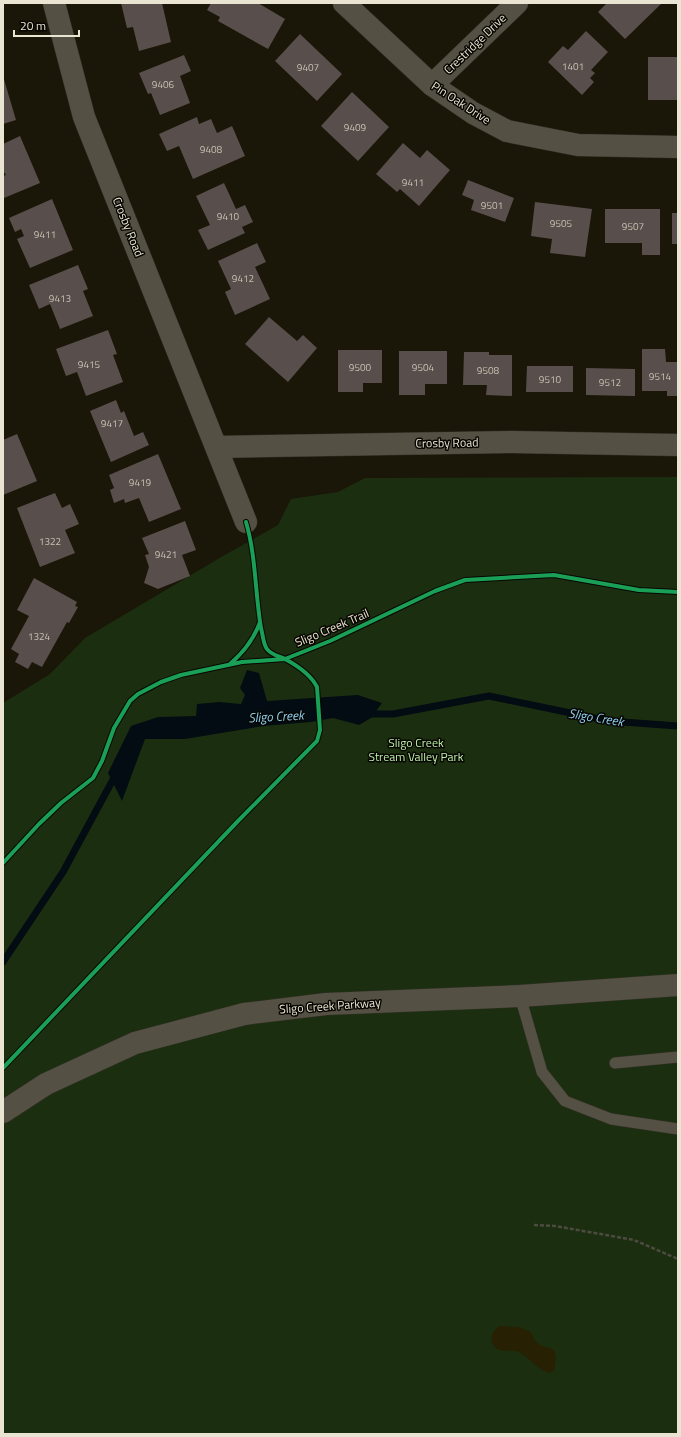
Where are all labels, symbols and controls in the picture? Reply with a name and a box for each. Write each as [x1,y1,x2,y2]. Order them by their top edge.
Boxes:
street label: Crestridge Drive [439,9,510,78]
scale bar [14,12,79,38]
text: 20 m [20,16,46,35]
house number: 1401 [562,59,584,74]
house number: 9407 [297,60,319,75]
street label: Pin Oak Drive [428,76,495,129]
house number: 9406 [152,77,175,92]
house number: 9409 [344,120,367,135]
house number: 9408 [200,142,223,157]
house number: 9411 [402,175,424,190]
street label: Crosby Road [108,194,149,260]
house number: 9501 [481,198,503,213]
house number: 9410 [217,209,240,224]
house number: 9505 [550,216,573,231]
house number: 9507 [622,219,644,234]
house number: 9411 [34,227,56,242]
house number: 9412 [232,271,254,286]
house number: 9413 [49,291,71,306]
house number: 9415 [78,357,101,372]
house number: 9500 [349,360,372,375]
house number: 9504 [412,360,435,375]
house number: 9508 [477,363,500,378]
house number: 9514 [649,369,672,384]
house number: 9510 [539,372,562,387]
house number: 9512 [599,375,621,390]
house number: 9417 [101,416,123,431]
street label: Crosby Road [415,432,479,453]
house number: 9419 [129,475,152,490]
house number: 1322 [39,534,61,549]
house number: 9421 [155,547,177,562]
street label: Sligo Creek Trail [292,603,372,652]
house number: 1324 [28,629,51,644]
water label: Sligo Creek [567,703,627,732]
water label: Sligo Creek [248,704,306,727]
park label: Sligo Creek Stream Valley Park [369,733,464,766]
street label: Sligo Creek Parkway [278,992,382,1019]

